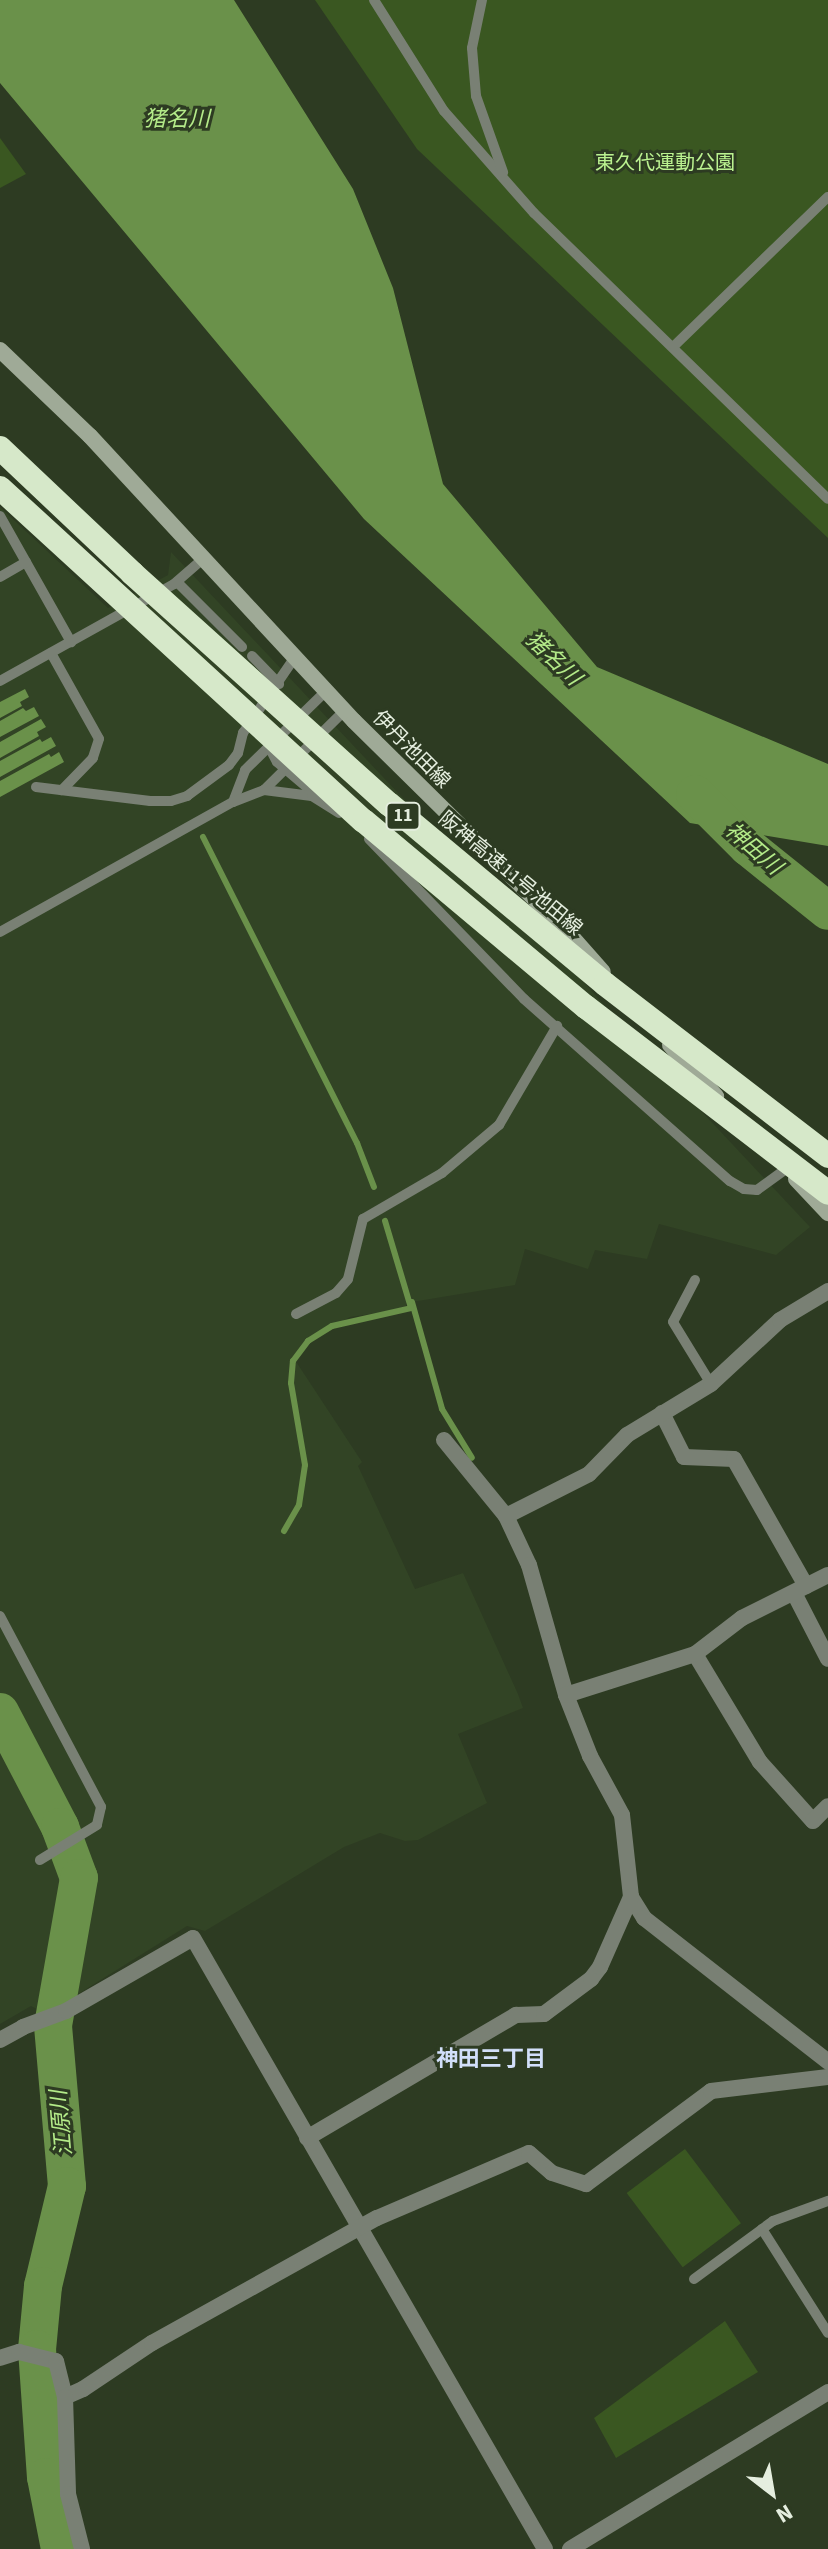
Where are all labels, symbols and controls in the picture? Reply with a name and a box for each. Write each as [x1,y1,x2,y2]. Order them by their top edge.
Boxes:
water label: 猪名川 [144,107,210,133]
park label: 東久代運動公園 [595,151,735,175]
water label: 猪名川 [520,627,586,691]
street label: 伊丹池田線 [367,706,455,794]
road number: 11 [385,802,421,830]
street label: 阪神高速11号池田線 [433,807,587,941]
water label: 神田川 [719,817,787,881]
district label: 神田三丁目 [436,2047,546,2073]
water label: 江原川 [46,2089,78,2157]
north arrow [732,2453,812,2533]
text: N [770,2496,799,2531]

